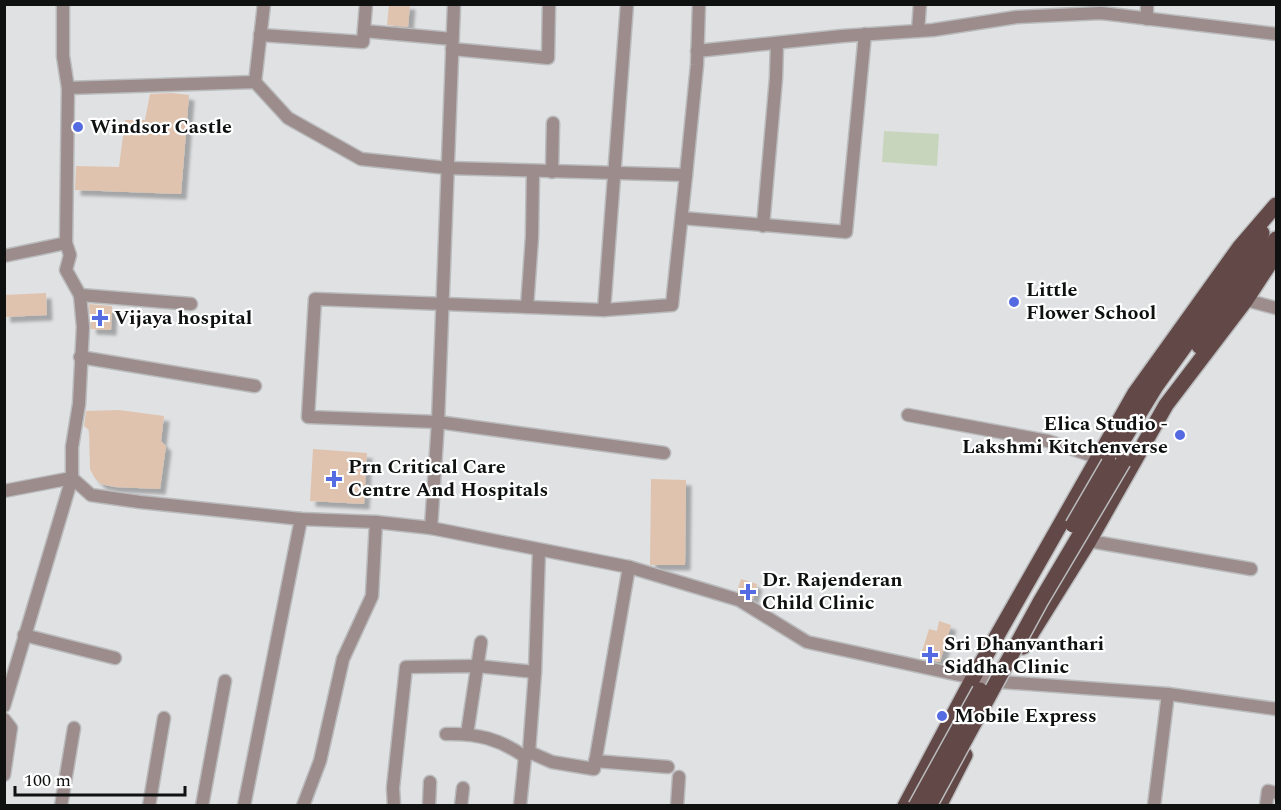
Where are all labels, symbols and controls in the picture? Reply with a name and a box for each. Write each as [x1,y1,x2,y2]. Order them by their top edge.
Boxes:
place label: Windsor Castle [90,112,232,142]
marker: Windsor Castle [71,120,85,134]
place label: Little Flower School [1026,275,1156,328]
marker: Little Flower School [1007,295,1021,309]
place label: Vijaya hospital [114,303,252,333]
marker: Vijaya hospital [91,309,109,327]
place label: Elica Studio - Lakshmi Kitchenverse [962,409,1168,462]
marker: Elica Studio - Lakshmi Kitchenverse [1173,428,1187,442]
place label: Prn Critical Care Centre And Hospitals [348,452,548,505]
marker: Prn Critical Care Centre And Hospitals [325,470,343,488]
place label: Dr. Rajenderan Child Clinic [762,565,903,618]
marker: Dr. Rajenderan Child Clinic [739,583,757,601]
place label: Sri Dhanvanthari Siddha Clinic [944,629,1104,682]
marker: Sri Dhanvanthari Siddha Clinic [921,646,939,664]
place label: Mobile Express [954,701,1097,731]
marker: Mobile Express [935,709,949,723]
scale bar [15,759,184,797]
text: 100 m [24,767,71,794]

